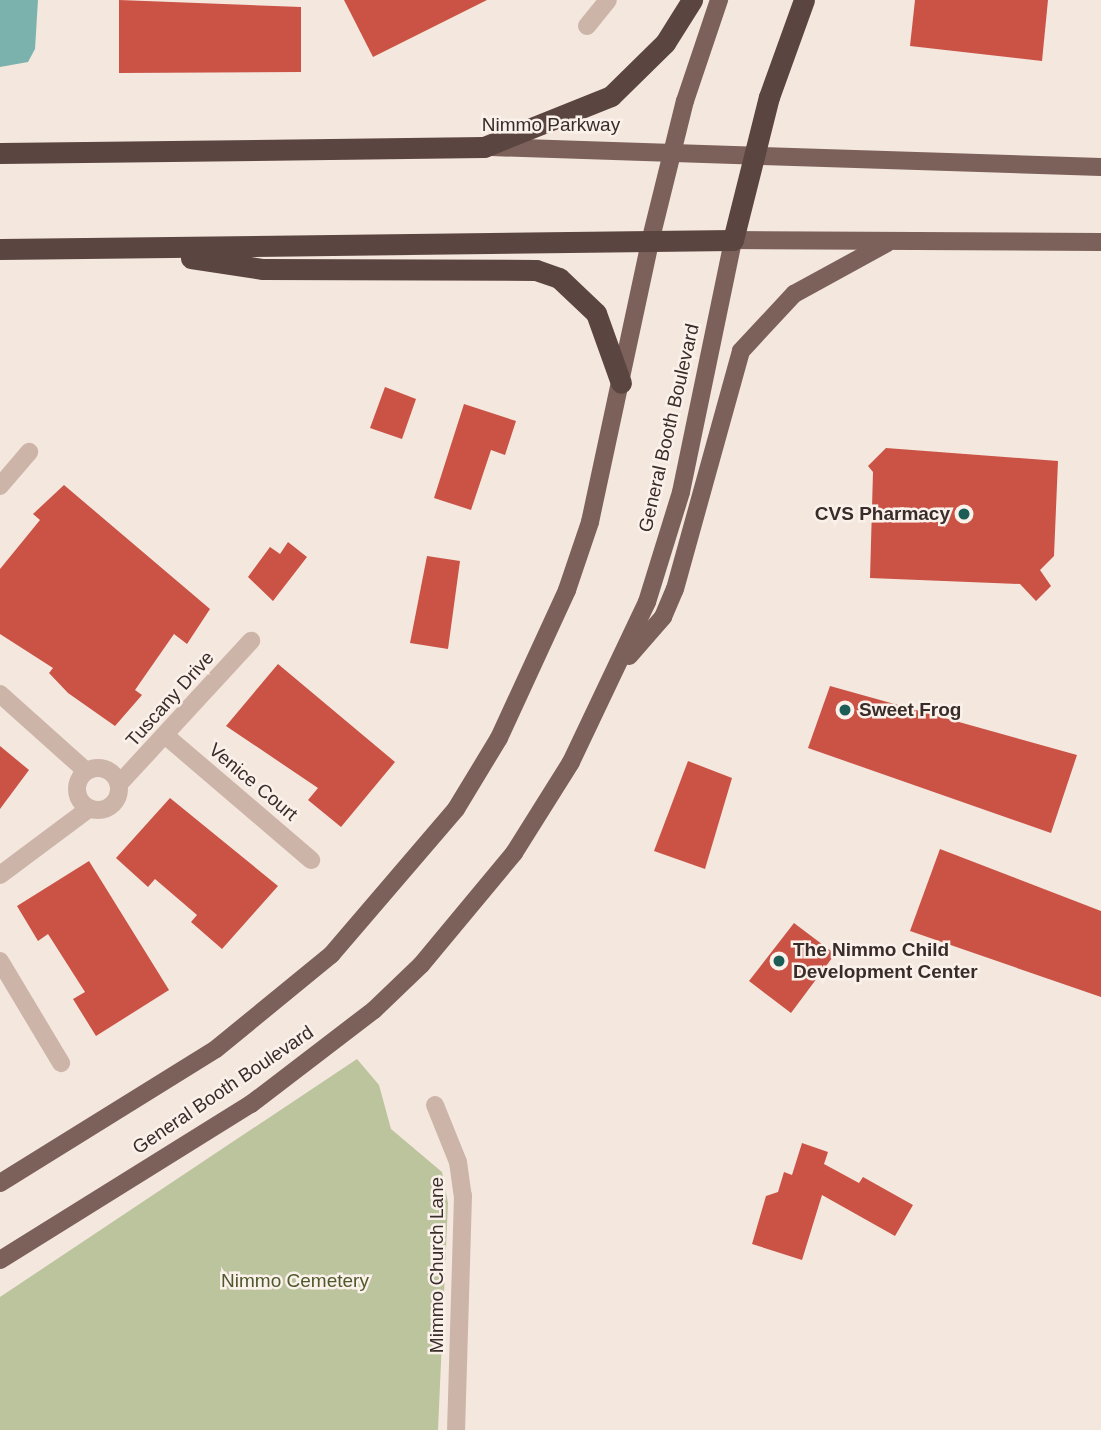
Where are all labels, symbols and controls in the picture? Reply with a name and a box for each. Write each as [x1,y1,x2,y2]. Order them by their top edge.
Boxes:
street label: Nimmo Parkway [482,114,620,136]
street label: General Booth Boulevard [634,321,704,535]
place label: CVS Pharmacy [815,503,950,525]
marker: CVS Pharmacy [956,506,972,522]
street label: Tuscany Drive [121,647,219,751]
place label: Sweet Frog [859,699,961,721]
marker: Sweet Frog [837,702,853,718]
street label: Venice Court [204,738,302,826]
place label: The Nimmo Child Development Center [793,939,978,983]
marker: The Nimmo Child Development Center [771,953,787,969]
street label: General Booth Boulevard [128,1021,318,1159]
street label: Mimmo Church Lane [426,1177,448,1353]
park label: Nimmo Cemetery [221,1270,369,1292]

